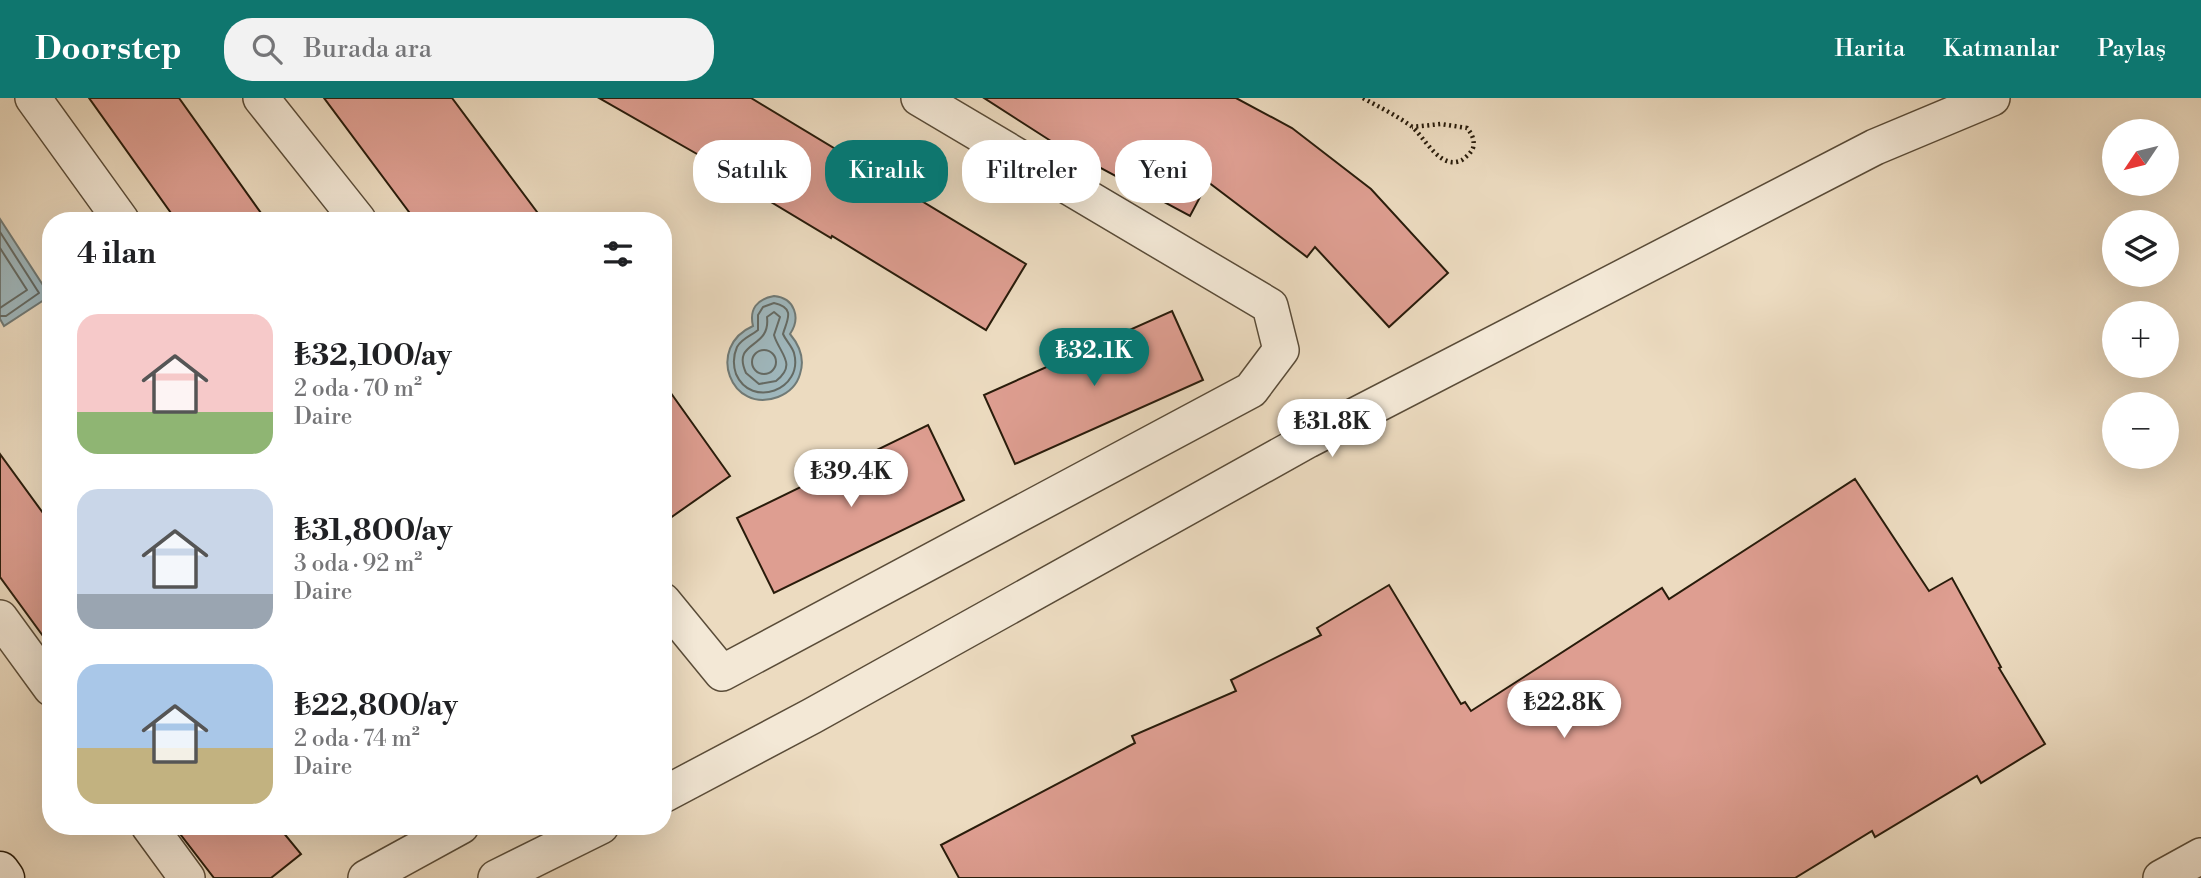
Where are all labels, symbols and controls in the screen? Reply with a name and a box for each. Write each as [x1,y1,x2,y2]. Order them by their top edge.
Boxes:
search box [224,18,714,81]
text: Doorstep [35,29,182,70]
icon: search [248,30,286,68]
text: Burada ara [304,33,432,65]
text: Harita [1835,34,1905,64]
text: Katmanlar [1943,34,2059,64]
text: Paylaş [2097,34,2166,64]
north arrow [2102,119,2179,196]
map controls [2102,119,2179,469]
chip: Satılık [693,140,811,203]
chip: Kiralık [825,140,948,203]
chip: Filtreler [962,140,1101,203]
chip: Yeni [1115,140,1212,203]
button: layers [2102,210,2179,287]
text: 4 ilan [77,235,156,273]
icon: filters [599,235,637,273]
button: + [2102,301,2179,378]
pin: ₺32.1K [1037,328,1151,388]
text: ₺32,100/ay [294,337,452,375]
text: ₺32.1K [1055,337,1133,365]
icon: home [133,342,217,426]
text: 2 oda · 70 m² [294,375,422,403]
button: − [2102,392,2179,469]
pin: ₺31.8K [1275,400,1389,459]
text: Daire [294,403,352,431]
text: ₺31.8K [1293,408,1371,436]
pin: ₺39.4K [794,450,908,509]
text: ₺39.4K [810,458,892,486]
text: ₺31,800/ay [294,512,452,550]
icon: home [133,517,217,601]
text: 3 oda · 92 m² [294,550,422,578]
text: Daire [294,578,352,606]
pin: ₺22.8K [1507,680,1621,740]
text: ₺22,800/ay [294,687,458,725]
text: ₺22.8K [1523,689,1605,717]
icon: home [133,692,217,776]
text: 2 oda · 74 m² [294,725,420,753]
text: Daire [294,753,352,781]

